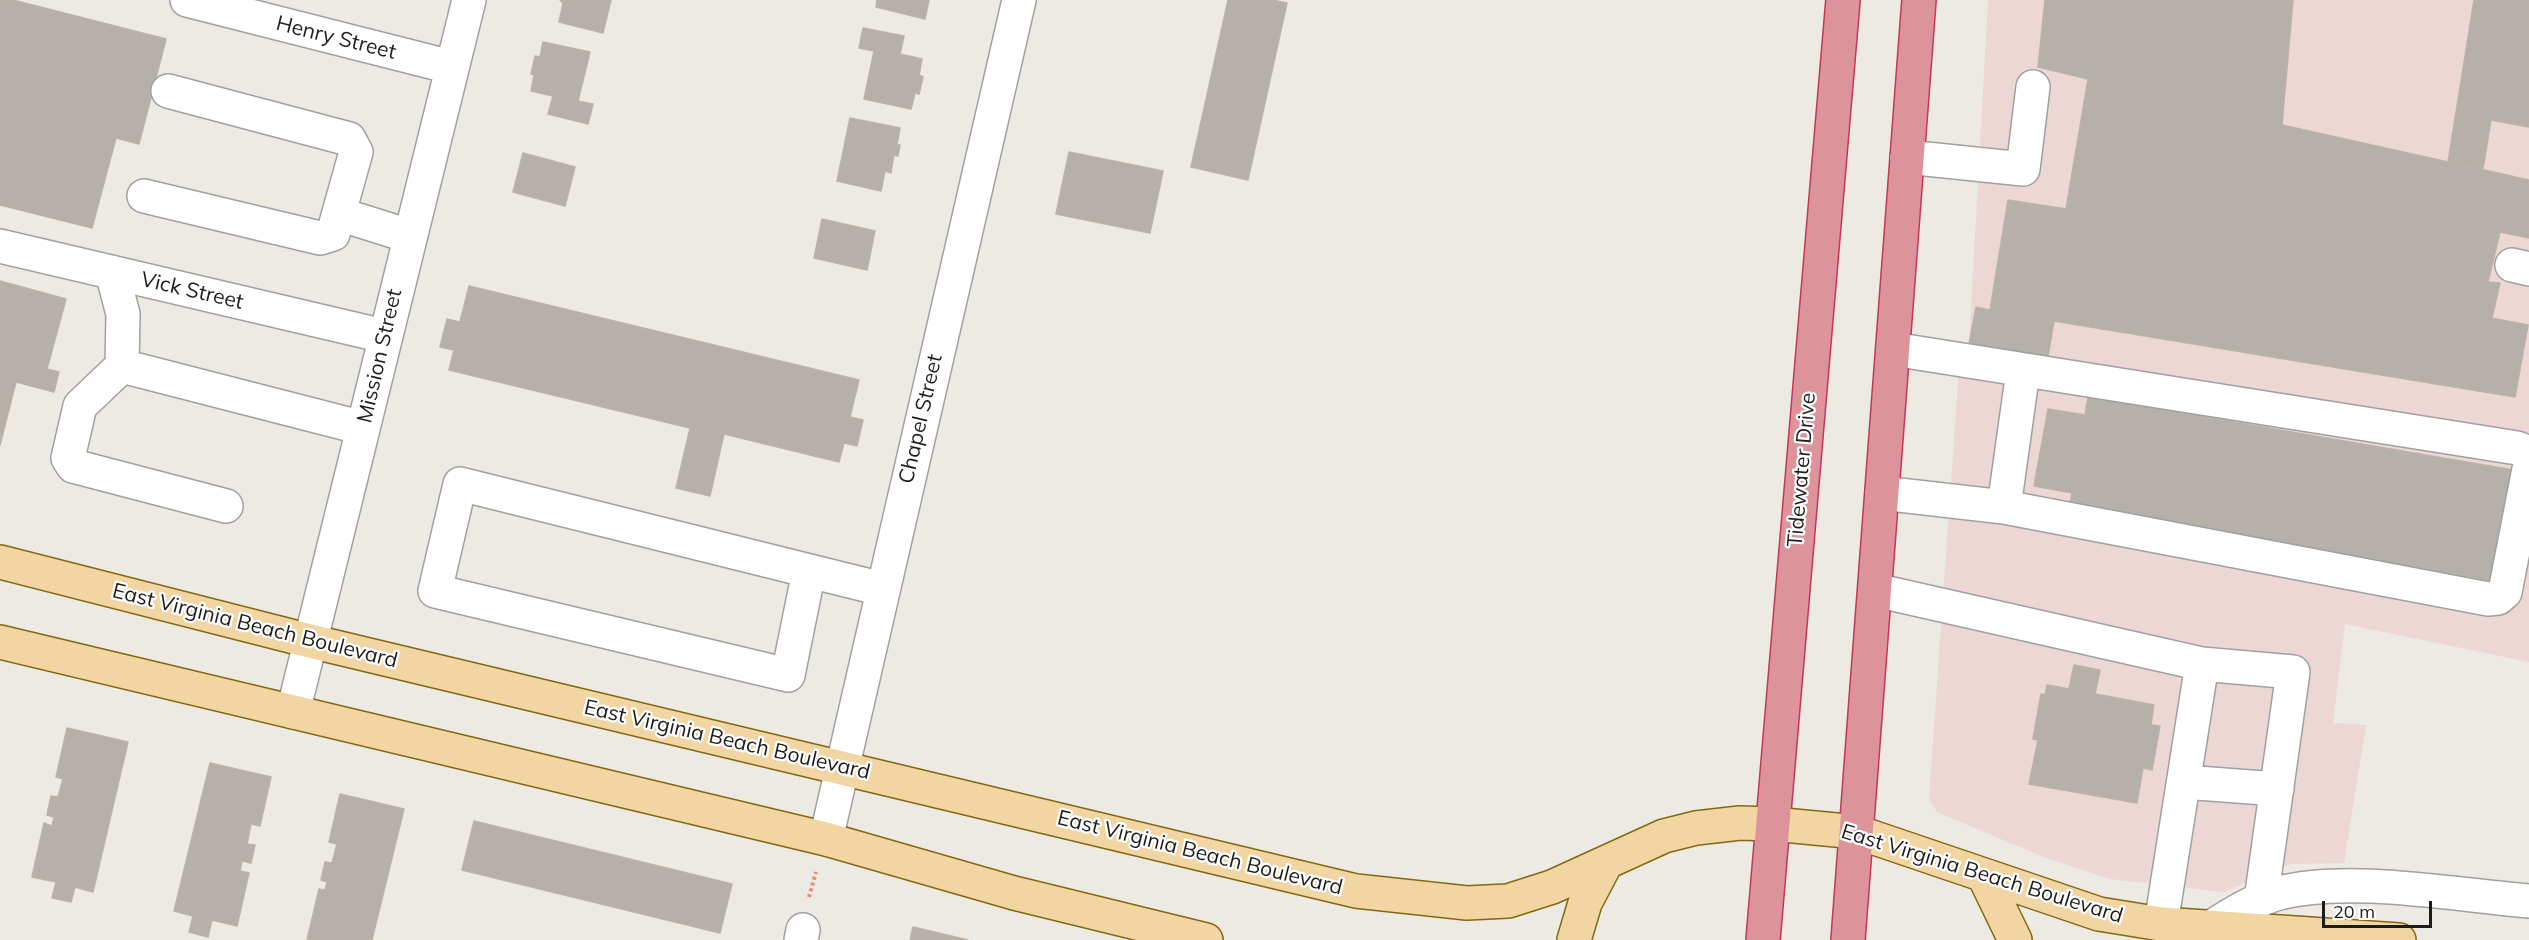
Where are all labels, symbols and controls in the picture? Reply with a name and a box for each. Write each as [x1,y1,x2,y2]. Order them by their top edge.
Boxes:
street label: Henry Street [273,11,399,65]
street label: Vick Street [138,267,246,315]
street label: Mission Street [352,287,408,425]
street label: Chapel Street [894,352,948,486]
street label: Tidewater Drive [1783,392,1821,548]
street label: East Virginia Beach Boulevard [110,578,400,674]
street label: East Virginia Beach Boulevard [581,695,873,785]
street label: East Virginia Beach Boulevard [1055,805,1345,901]
street label: East Virginia Beach Boulevard [1838,819,2126,929]
scale bar [2325,889,2434,927]
text: 20 m [2333,900,2375,923]

